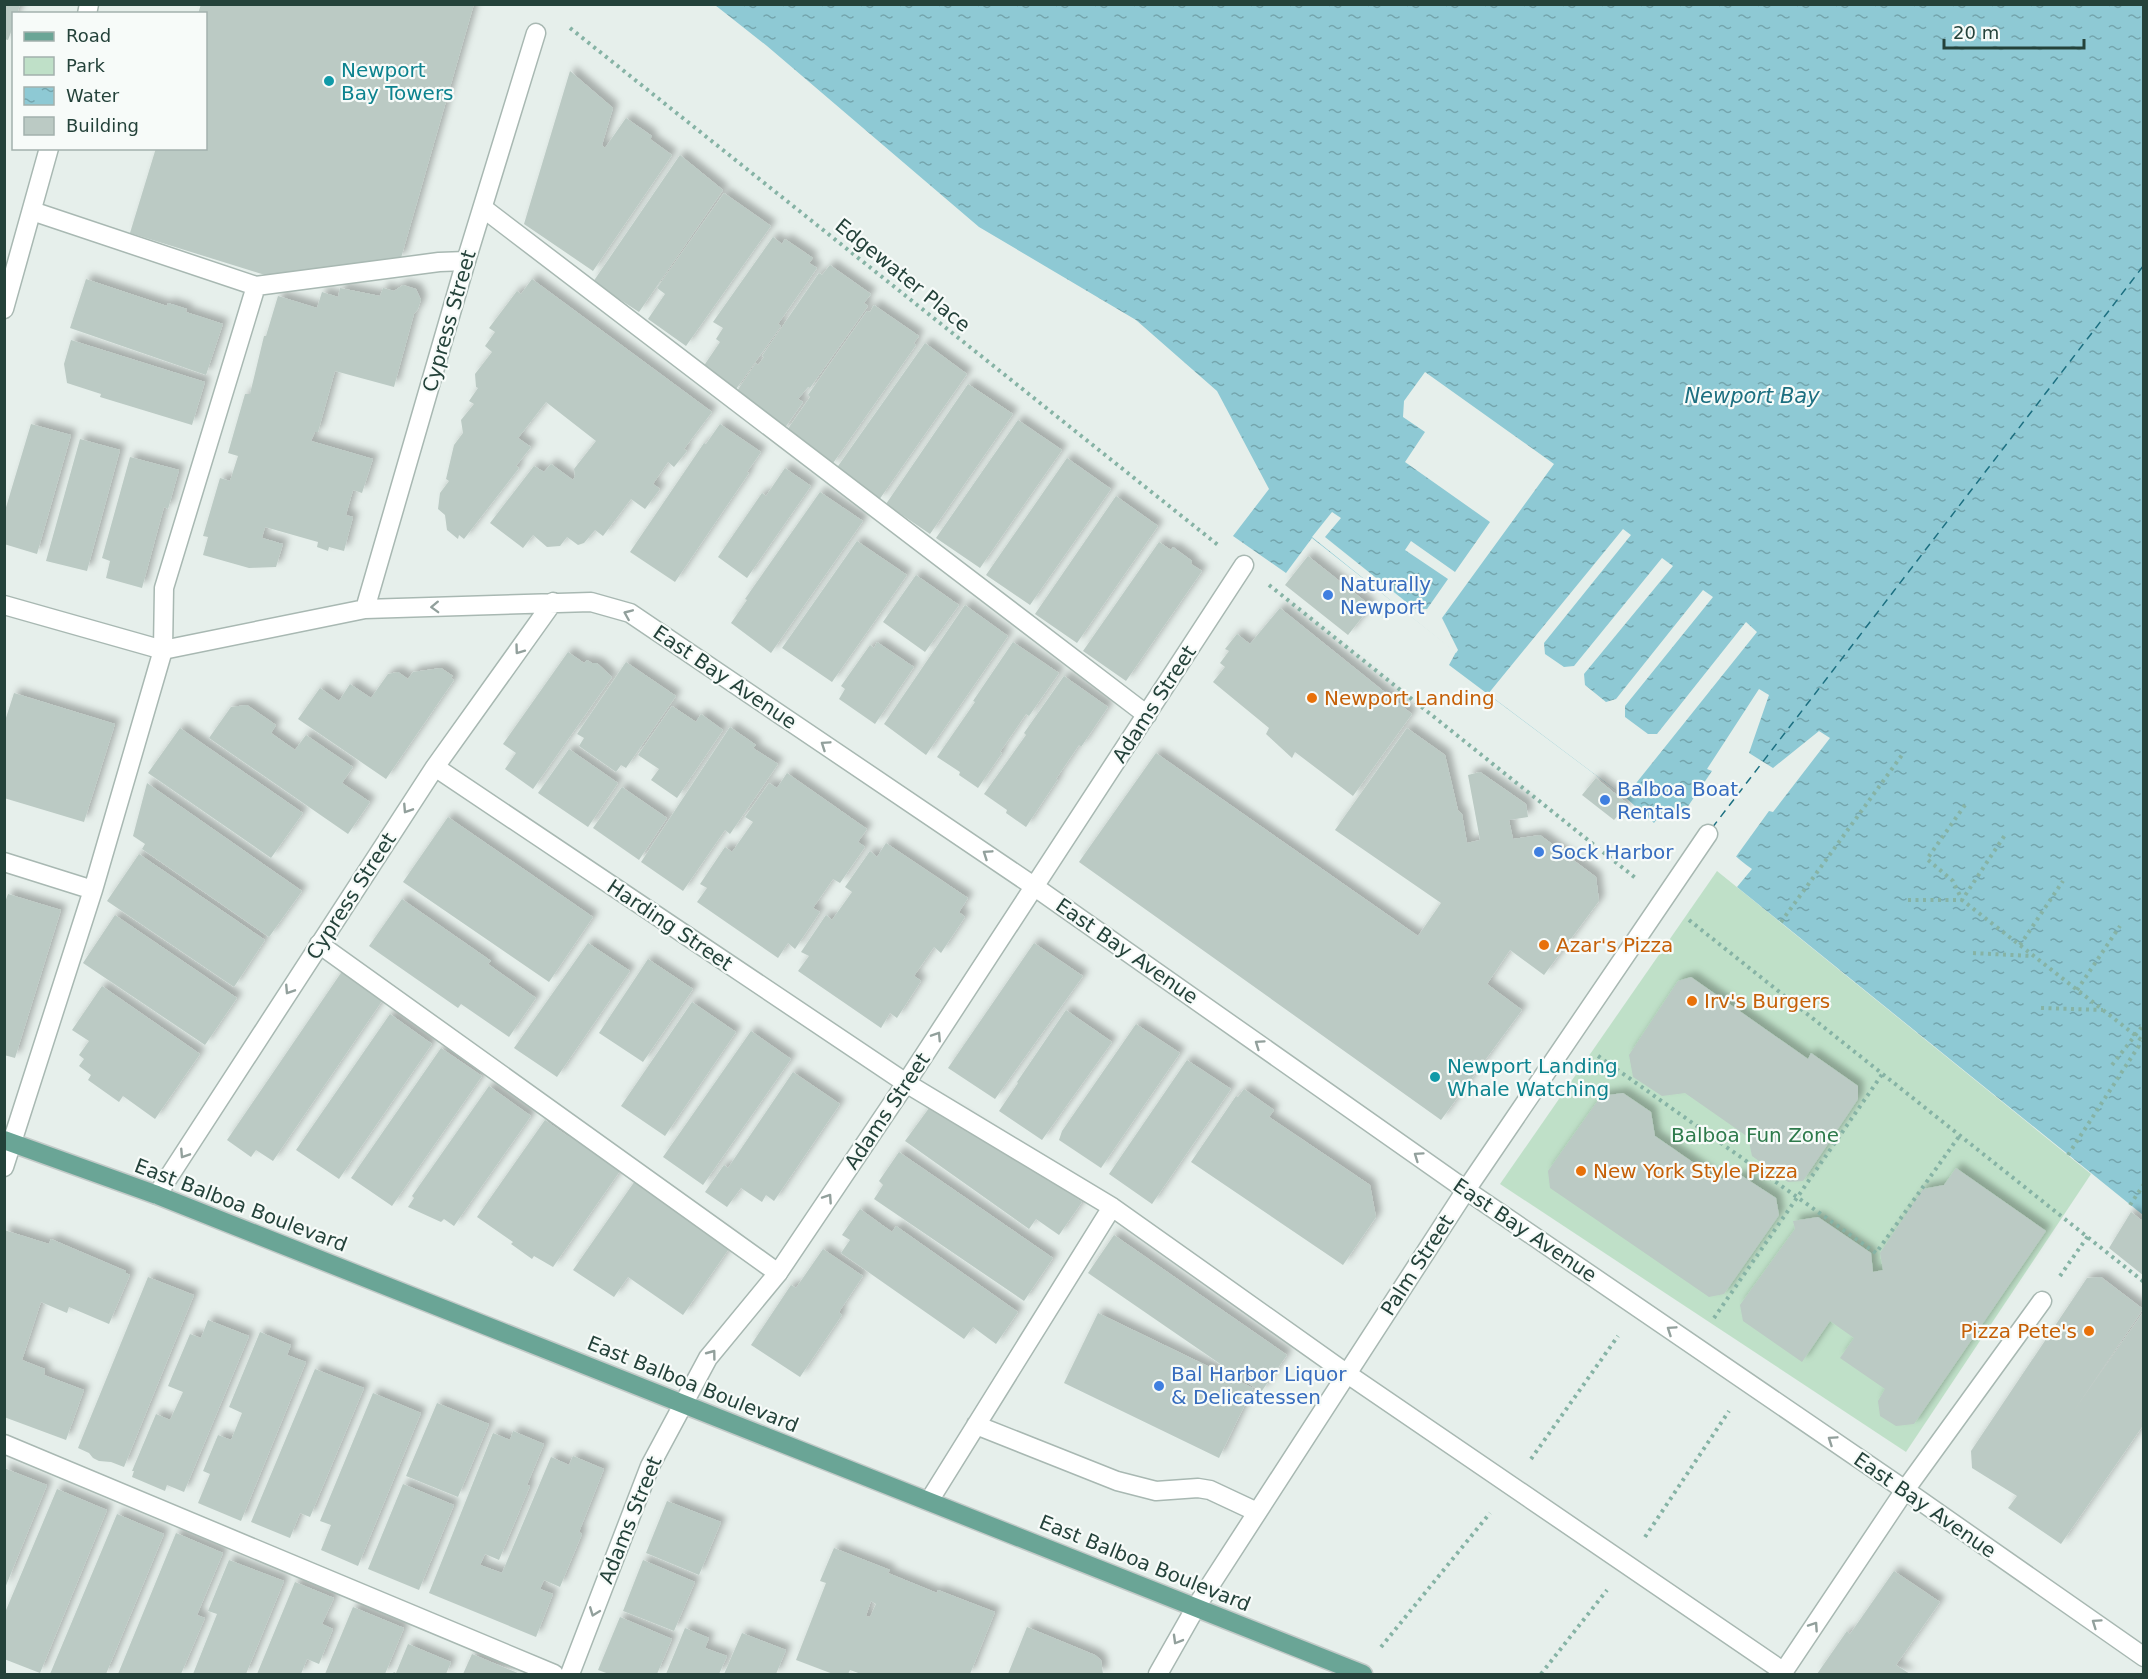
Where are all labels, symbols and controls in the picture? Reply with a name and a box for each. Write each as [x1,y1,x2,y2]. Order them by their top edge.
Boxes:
legend [12,12,207,150]
scale bar [1944,12,2084,50]
text: 20 m [1953,22,1999,43]
text: Road [66,25,111,46]
text: Park [66,55,105,76]
place label: Newport Bay Towers [341,58,454,105]
marker: Newport Bay Towers [322,74,336,88]
text: Water [66,85,120,106]
text: Building [66,115,139,136]
street label: Edgewater Place [831,213,975,337]
street label: Cypress Street [417,247,481,395]
water label: Newport Bay [1684,384,1820,408]
place label: Naturally Newport [1340,572,1431,619]
marker: Naturally Newport [1321,588,1335,602]
one-way arrow [431,600,440,613]
one-way arrow [624,609,635,621]
street label: East Bay Avenue [649,620,801,734]
street label: Adams Street [1107,641,1201,767]
one-way arrow [515,643,526,654]
place label: Newport Landing [1324,686,1495,710]
marker: Newport Landing [1305,691,1319,705]
one-way arrow [821,741,832,752]
place label: Balboa Boat Rentals [1617,777,1738,824]
marker: Balboa Boat Rentals [1598,793,1612,807]
one-way arrow [403,803,414,814]
street label: Cypress Street [301,828,401,964]
place label: Sock Harbor [1551,840,1674,864]
marker: Sock Harbor [1532,845,1546,859]
one-way arrow [983,850,994,861]
street label: Harding Street [603,874,737,976]
street label: East Bay Avenue [1051,893,1203,1009]
place label: Azar's Pizza [1556,933,1673,957]
marker: Azar's Pizza [1537,938,1551,952]
one-way arrow [286,984,297,995]
place label: Irv's Burgers [1704,989,1830,1013]
marker: Irv's Burgers [1685,994,1699,1008]
one-way arrow [930,1032,941,1043]
one-way arrow [1254,1040,1265,1051]
street label: Adams Street [839,1048,935,1174]
place label: Newport Landing Whale Watching [1447,1054,1618,1101]
marker: Newport Landing Whale Watching [1428,1070,1442,1084]
park label: Balboa Fun Zone [1671,1123,1839,1147]
one-way arrow [180,1148,191,1159]
one-way arrow [1414,1152,1425,1163]
street label: East Balboa Boulevard [131,1153,351,1257]
place label: New York Style Pizza [1593,1159,1798,1183]
marker: New York Style Pizza [1574,1164,1588,1178]
street label: East Bay Avenue [1449,1173,1601,1287]
one-way arrow [821,1194,833,1204]
street label: Palm Street [1375,1210,1459,1320]
place label: Pizza Pete's [1960,1319,2077,1343]
marker: Pizza Pete's [2082,1324,2096,1338]
one-way arrow [1667,1326,1678,1337]
street label: East Balboa Boulevard [584,1331,802,1437]
one-way arrow [705,1350,716,1361]
place label: Bal Harbor Liquor & Delicatessen [1171,1362,1347,1409]
marker: Bal Harbor Liquor & Delicatessen [1152,1379,1166,1393]
one-way arrow [1828,1436,1839,1447]
street label: East Bay Avenue [1849,1447,2001,1563]
street label: Adams Street [594,1453,667,1587]
street label: East Balboa Boulevard [1036,1510,1254,1616]
one-way arrow [588,1606,601,1617]
one-way arrow [2091,1619,2102,1630]
one-way arrow [1807,1622,1819,1632]
one-way arrow [1173,1634,1184,1645]

